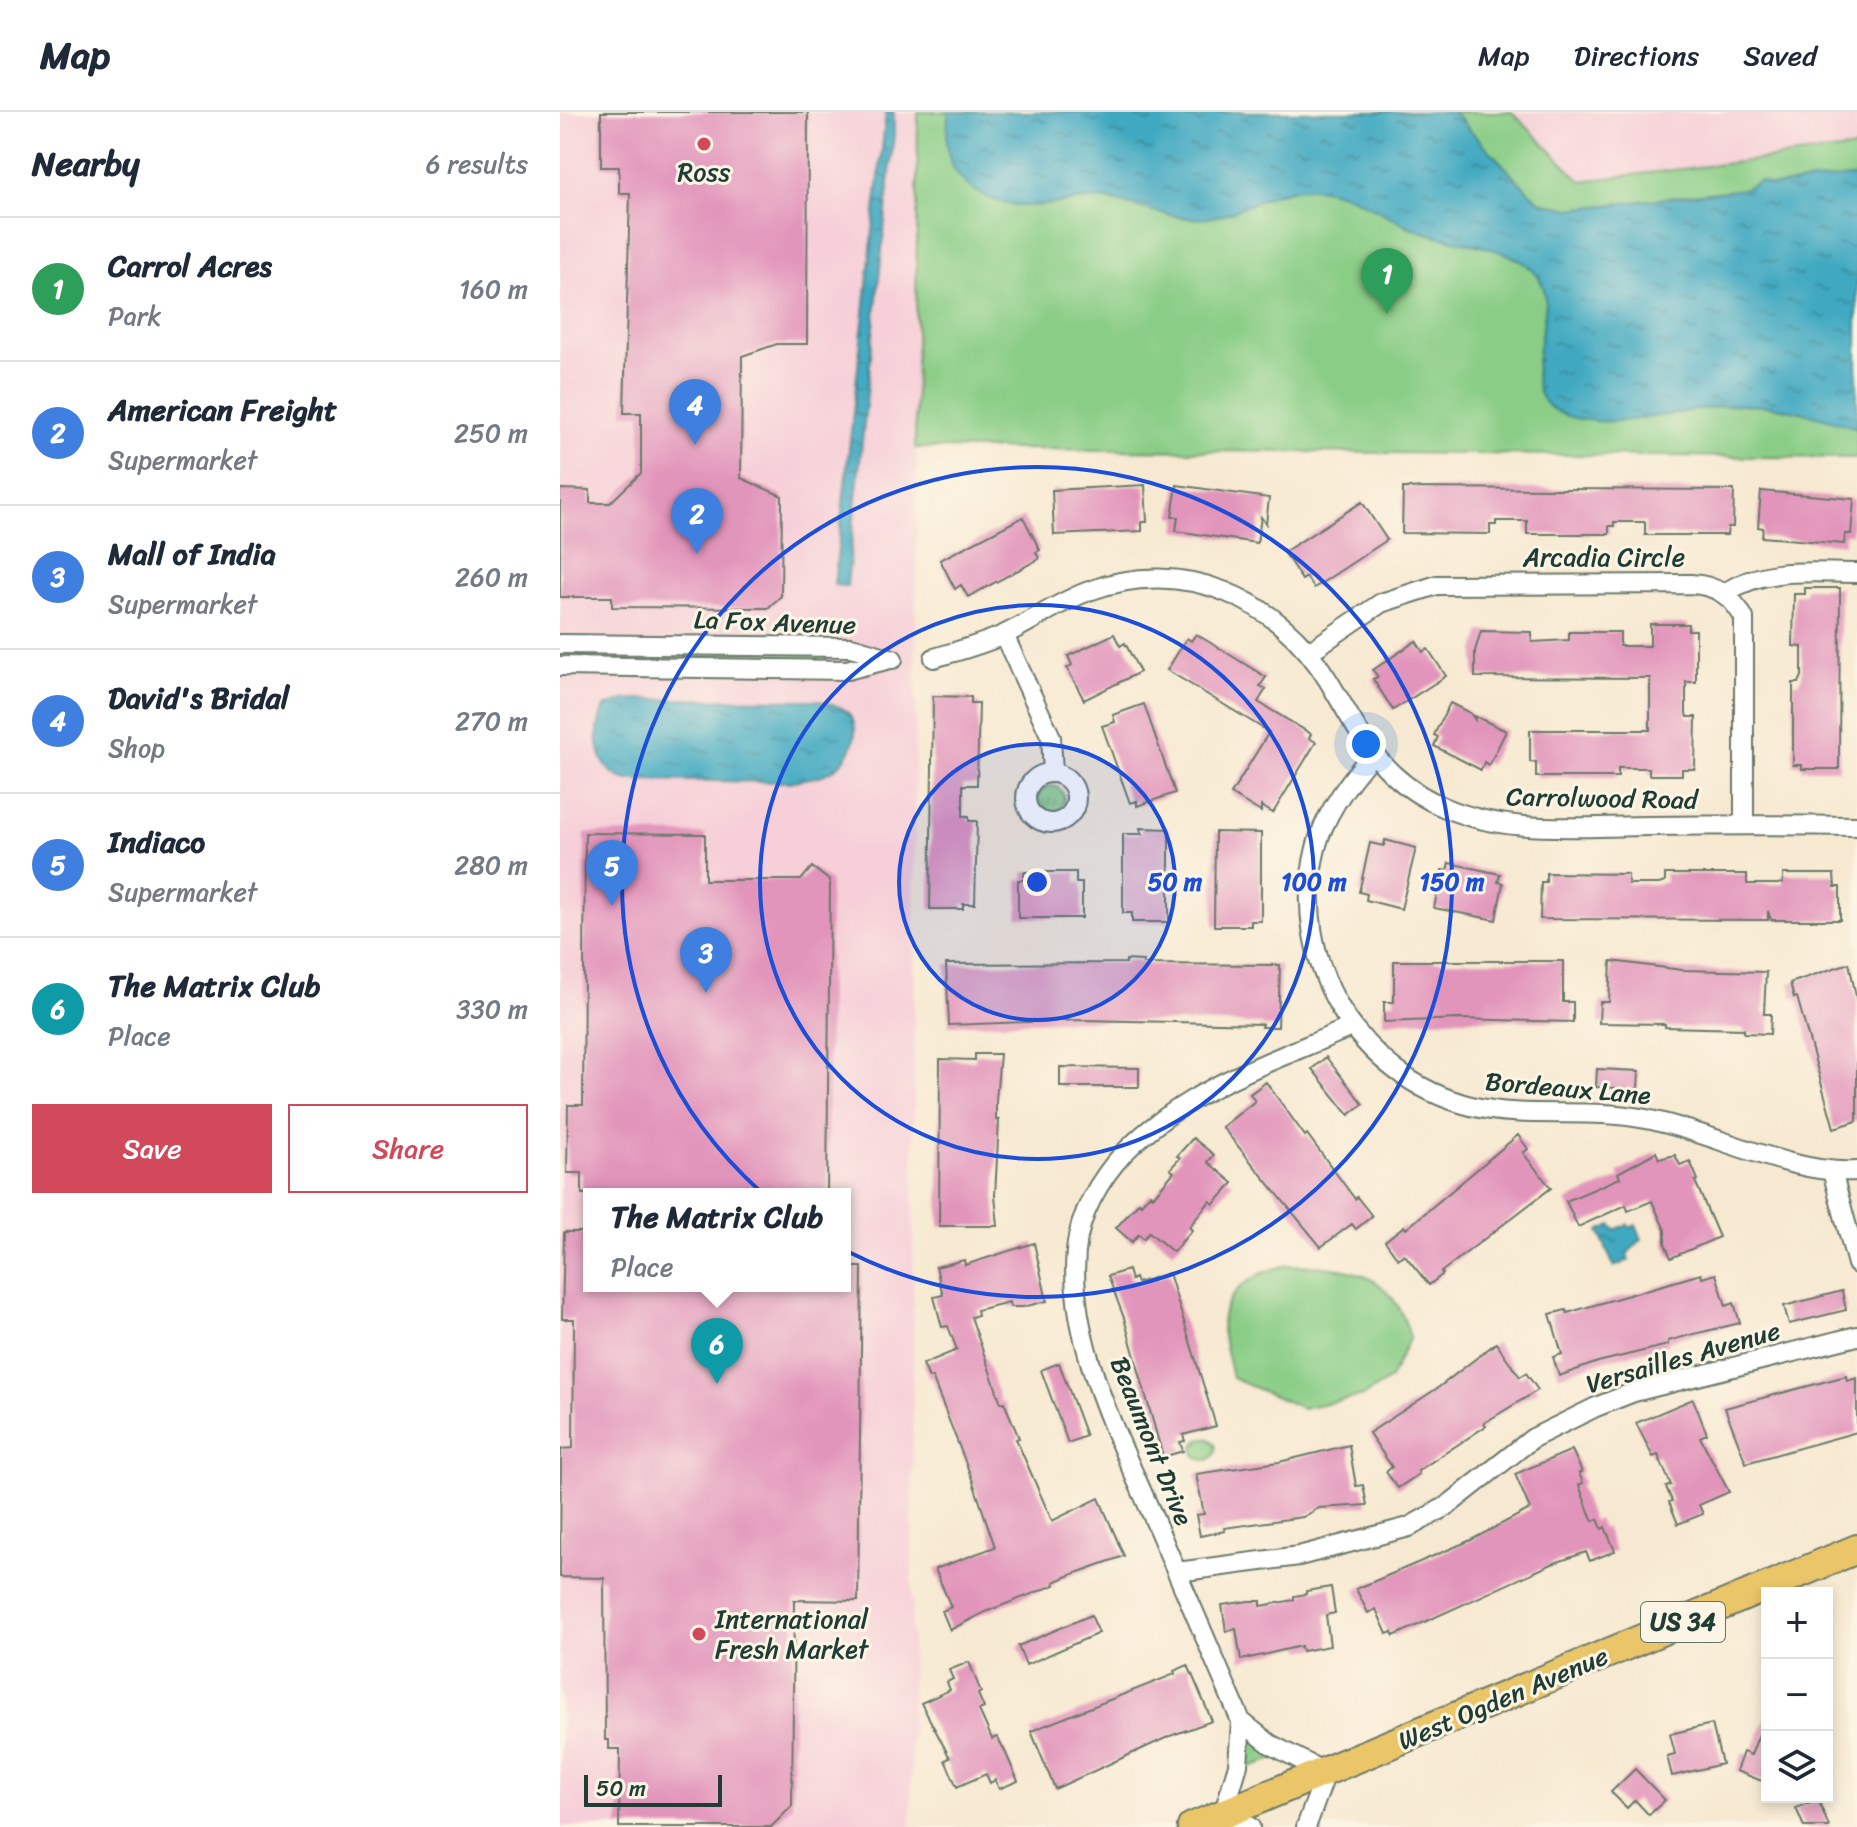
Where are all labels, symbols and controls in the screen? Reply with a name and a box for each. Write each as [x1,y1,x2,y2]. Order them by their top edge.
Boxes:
text: Map [40,22,110,89]
text: Map [1478,31,1530,80]
text: Directions [1574,31,1699,80]
text: Saved [1743,31,1817,80]
text: Nearby [32,134,140,194]
marker: Ross [695,135,713,153]
text: 6 results [426,141,528,187]
place label: Ross [678,149,730,195]
text: Carrol Acres [108,239,272,293]
pin: 1 [1361,248,1413,314]
text: 1 [52,266,64,312]
text: 160 m [459,266,528,312]
text: Park [108,293,161,339]
pin: 4 [669,379,721,445]
text: American Freight [108,383,337,437]
text: 2 [50,410,66,456]
text: 250 m [454,410,528,456]
text: Supermarket [108,437,257,483]
pin: 2 [671,488,723,554]
text: Mall of India [108,527,276,581]
street label: Arcadia Circle [1522,534,1685,580]
text: 3 [51,554,65,600]
text: 260 m [455,554,528,600]
text: Supermarket [108,581,257,627]
street label: La Fox Avenue [693,596,857,648]
text: David's Bridal [108,671,289,725]
text: 4 [50,698,66,744]
text: 270 m [455,698,528,744]
your location [1346,724,1386,764]
text: Shop [108,725,165,771]
street label: Carrolwood Road [1506,773,1700,823]
text: Indiaco [108,815,205,869]
pin: 5 [586,840,638,906]
text: 5 [50,842,66,888]
text: 280 m [454,842,528,888]
text: 50 m [1148,861,1203,903]
text: 100 m [1281,861,1347,903]
text: 150 m [1420,861,1485,903]
centre of rings [1023,868,1051,896]
text: Supermarket [108,869,257,915]
pin: 3 [680,927,732,993]
text: The Matrix Club [108,959,321,1013]
text: 6 [51,986,65,1032]
text: 330 m [456,986,528,1032]
text: Place [108,1013,171,1059]
street label: Bordeaux Lane [1483,1058,1653,1118]
button: Save [32,1104,272,1193]
button: Share [288,1104,528,1193]
popup [583,1188,851,1292]
text: The Matrix Club [611,1190,823,1244]
text: Place [611,1244,673,1290]
street label: Versailles Avenue [1580,1307,1786,1407]
pin: 6 [691,1318,743,1384]
street label: Beaumont Drive [1097,1349,1207,1533]
map controls [1761,1587,1833,1803]
button: + [1761,1587,1833,1659]
place label: International Fresh Market [714,1596,870,1672]
road number: US 34 [1641,1602,1725,1642]
marker: International Fresh Market [690,1625,708,1643]
street label: West Ogden Avenue [1390,1633,1616,1763]
button: − [1761,1659,1833,1731]
button: layers [1761,1731,1833,1803]
text: 50 m [596,1769,646,1808]
scale bar [584,1771,722,1807]

